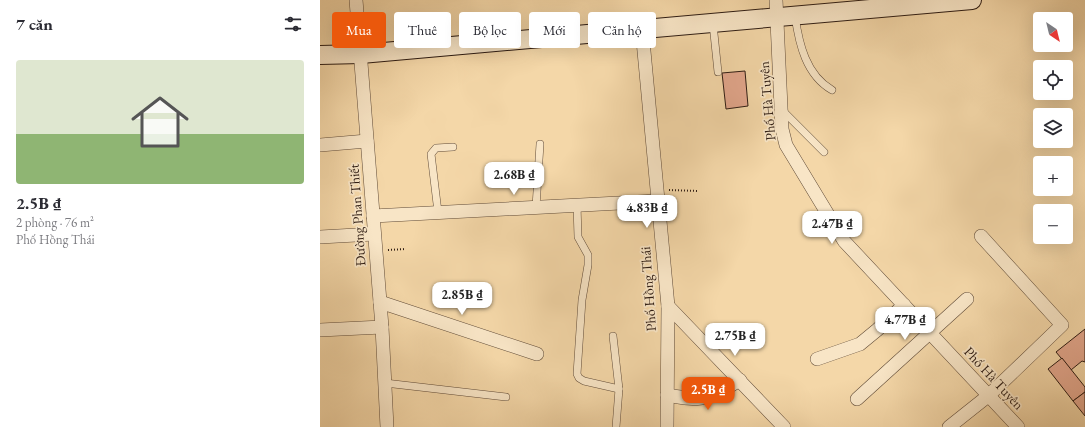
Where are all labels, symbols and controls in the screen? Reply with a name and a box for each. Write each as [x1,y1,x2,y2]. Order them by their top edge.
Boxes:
chip: Mua [332,12,386,48]
chip: Thuê [394,12,451,48]
chip: Bộ lọc [459,12,521,48]
chip: Mới [529,12,580,48]
chip: Căn hộ [588,12,656,48]
north arrow [1033,12,1073,52]
map controls [1033,12,1073,244]
text: 7 căn [16,13,53,35]
icon: filters [282,13,304,35]
street label: Phố Hà Tuyên [755,60,779,142]
button: locate [1033,60,1073,100]
icon: home [124,86,196,158]
button: layers [1033,108,1073,148]
button: + [1033,156,1073,196]
pin: 2.68B ₫ [477,162,551,196]
street label: Đường Phan Thiết [344,163,370,267]
text: 2.68B ₫ [493,166,535,183]
text: 2.5B ₫ [16,192,61,214]
pin: 4.83B ₫ [610,195,684,229]
text: 4.83B ₫ [626,199,668,216]
button: − [1033,204,1073,244]
pin: 2.47B ₫ [795,211,869,245]
text: 2 phòng · 76 m² [16,214,94,231]
text: 2.47B ₫ [811,215,853,232]
text: Phố Hồng Thái [16,231,95,248]
street label: Phố Hồng Thái [636,245,660,332]
pin: 2.85B ₫ [425,282,499,316]
text: 2.85B ₫ [441,286,483,303]
pin: 4.77B ₫ [868,307,942,341]
text: 4.77B ₫ [884,311,926,328]
pin: 2.75B ₫ [698,323,772,357]
text: 2.75B ₫ [714,327,756,344]
street label: Phố Hà Tuyên [960,343,1028,414]
pin: 2.5B ₫ [675,377,741,411]
text: 2.5B ₫ [691,381,725,398]

